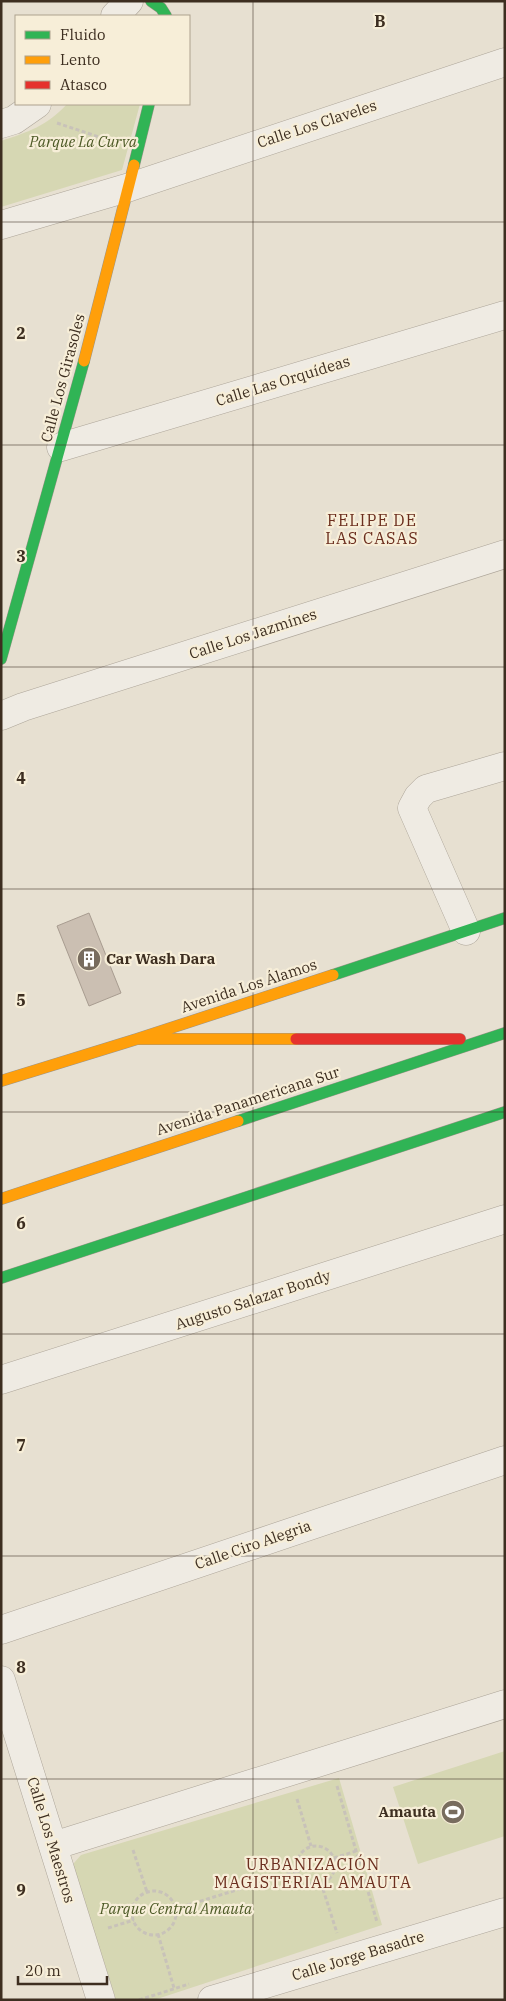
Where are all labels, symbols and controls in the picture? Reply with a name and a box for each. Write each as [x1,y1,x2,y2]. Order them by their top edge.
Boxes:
text: B [374,11,386,31]
legend [15,15,190,105]
text: Fluido [60,25,105,44]
text: Lento [60,50,100,69]
text: Atasco [60,75,107,94]
street label: Calle Los Claveles [255,95,379,152]
park label: Parque La Curva [28,132,138,151]
street label: Calle Los Girasoles [36,311,89,444]
text: 2 [16,323,26,343]
street label: Calle Las Orquídeas [213,351,352,410]
district label: FELIPE DE LAS CASAS [325,510,419,548]
text: 3 [16,546,26,566]
street label: Calle Los Jazmínes [187,604,319,663]
text: 4 [16,768,26,788]
building icon: Car Wash Dara [76,946,102,972]
place label: Car Wash Dara [106,949,216,968]
street label: Avenida Los Álamos [178,955,319,1016]
text: 5 [16,990,26,1010]
street label: Avenida Panamericana Sur [154,1062,342,1139]
text: 6 [16,1213,26,1233]
street label: Augusto Salazar Bondy [173,1265,333,1334]
text: 7 [16,1435,26,1455]
street label: Calle Ciro Alegria [192,1516,313,1573]
text: 8 [16,1657,26,1677]
street label: Calle Los Maestros [23,1775,80,1905]
sports icon: Amauta [440,1799,466,1825]
place label: Amauta [379,1802,436,1821]
district label: URBANIZACIÓN MAGISTERIAL AMAUTA [214,1853,412,1892]
text: 9 [16,1880,26,1900]
park label: Parque Central Amauta [99,1899,253,1918]
street label: Calle Jorge Basadre [289,1926,426,1985]
scale bar [18,1954,106,1986]
text: 20 m [25,1961,61,1980]

